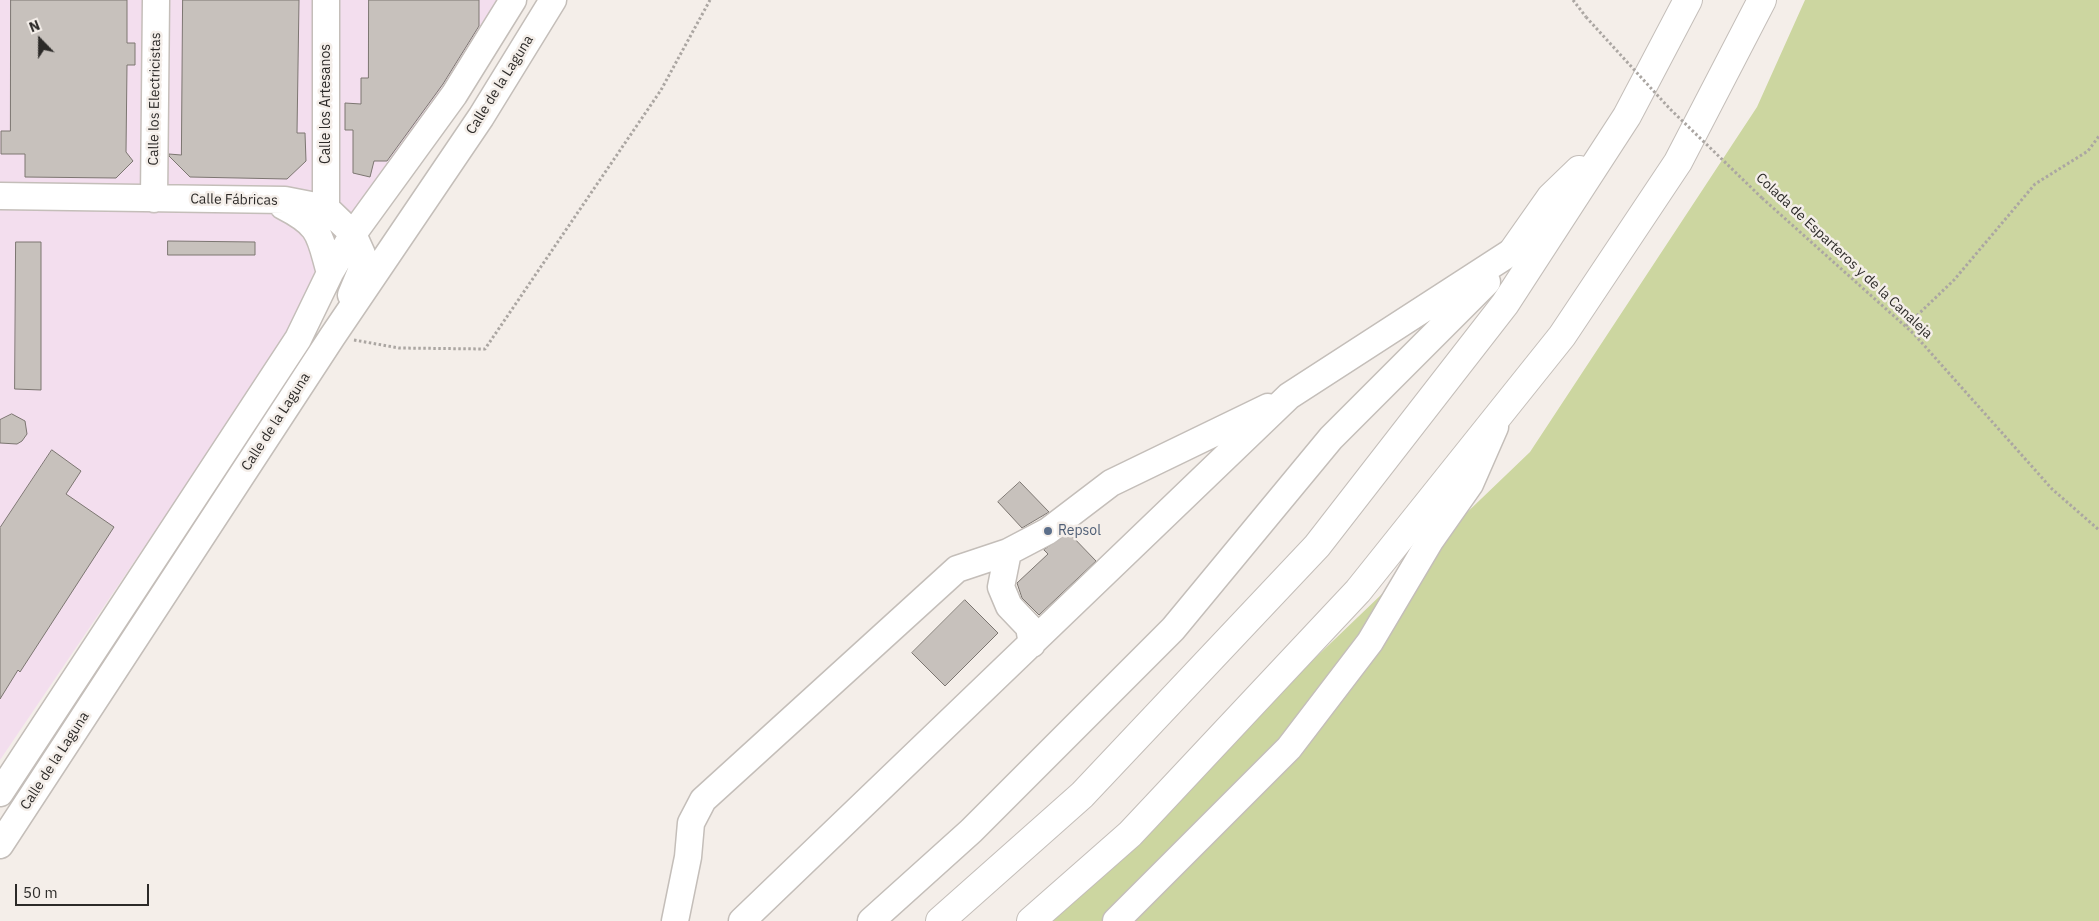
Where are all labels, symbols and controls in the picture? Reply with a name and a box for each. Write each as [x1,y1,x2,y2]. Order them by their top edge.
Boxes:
north arrow [15,15,65,65]
text: N [26,16,42,36]
street label: Calle los Electricistas [145,32,165,166]
street label: Calle de la Laguna [463,32,537,138]
street label: Calle los Artesanos [318,44,334,164]
street label: Colada de Esparteros y de la Canaleja [1752,170,1936,342]
street label: Calle Fábricas [190,191,278,209]
street label: Calle de la Laguna [238,370,314,474]
place label: Repsol [1058,523,1101,539]
marker: Repsol [1042,525,1054,537]
street label: Calle de la Laguna [17,709,93,813]
scale bar [18,874,151,906]
text: 50 m [23,883,58,902]

